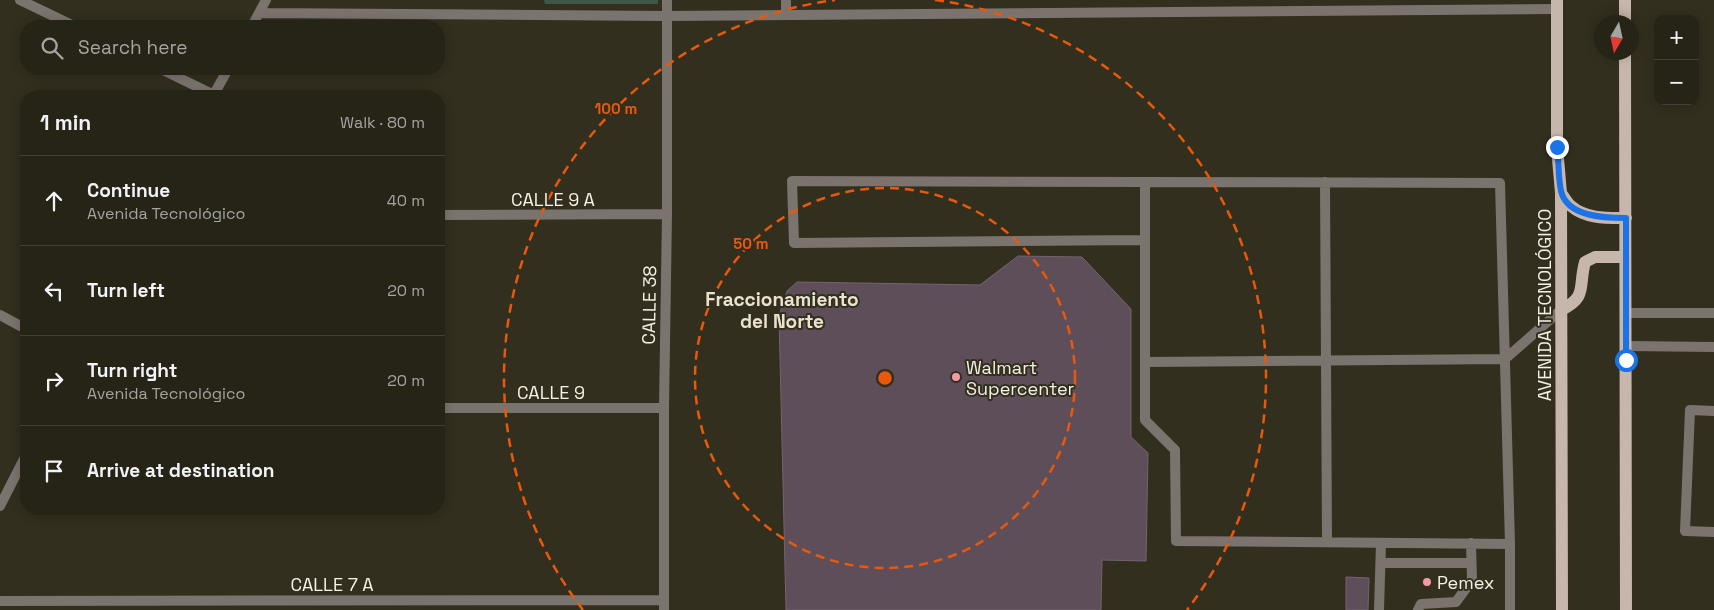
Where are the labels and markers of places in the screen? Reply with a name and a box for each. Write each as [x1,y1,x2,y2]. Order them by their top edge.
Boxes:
place label: Walmart Supercenter [966,356,1075,400]
centre of rings [876,369,894,387]
marker: Walmart Supercenter [950,371,962,383]
place label: Pemex [1437,571,1494,594]
marker: Pemex [1421,576,1433,588]

